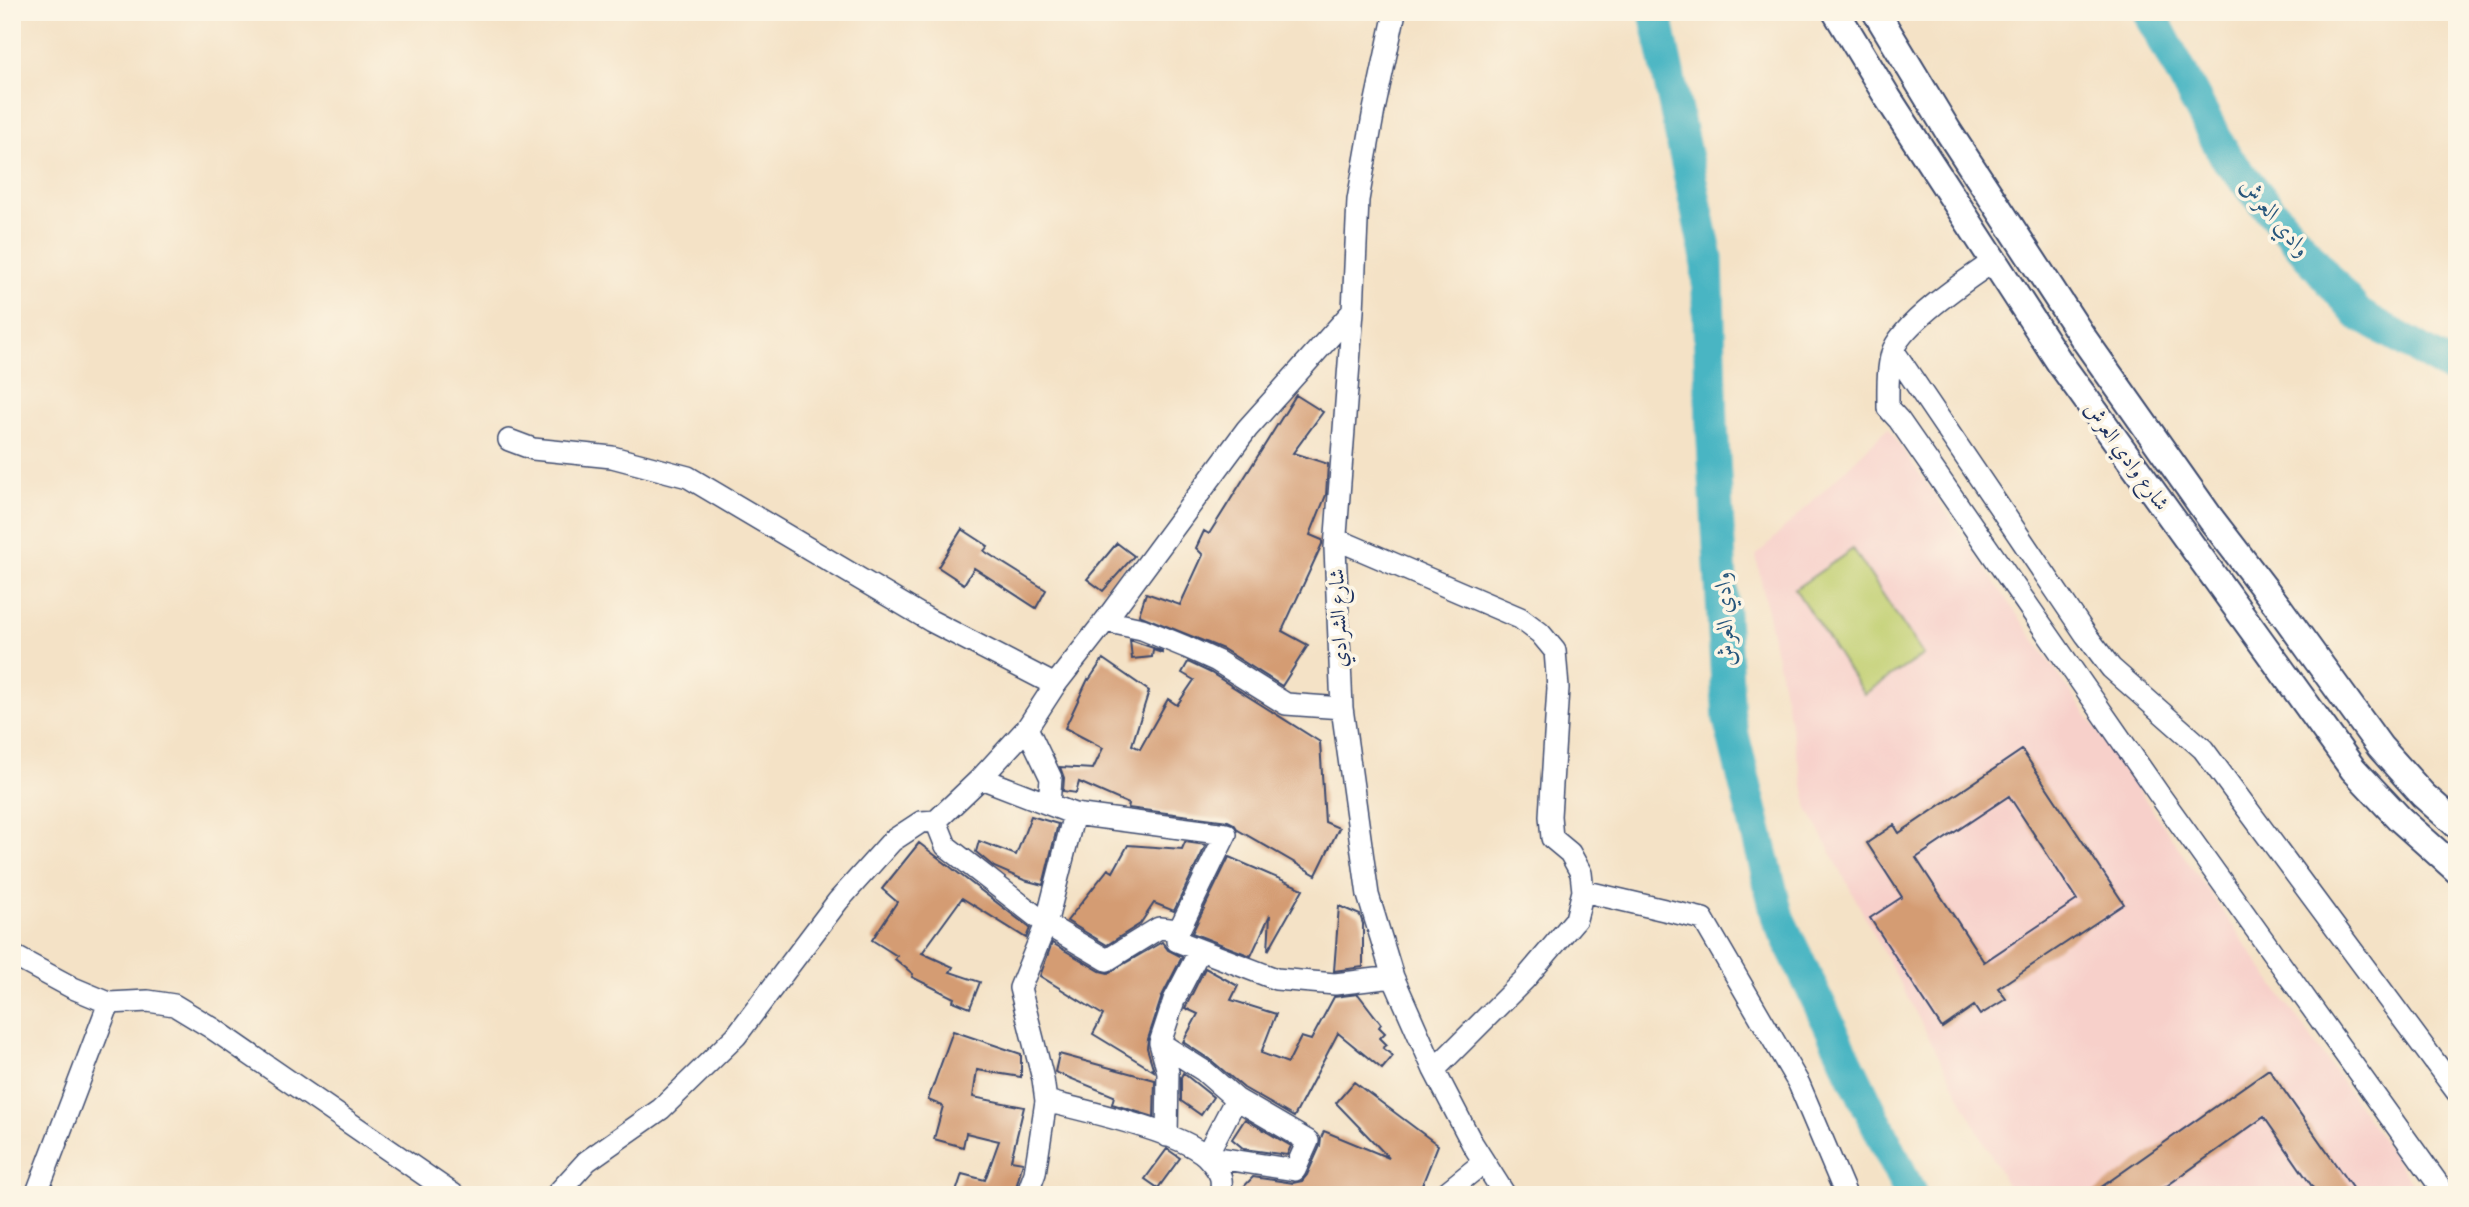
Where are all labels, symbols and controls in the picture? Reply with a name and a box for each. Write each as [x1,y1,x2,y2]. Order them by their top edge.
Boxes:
water label: وادي العرش [2231,172,2317,266]
street label: شارع وادي العرش [2075,397,2174,518]
street label: شارع الشرادي [1324,568,1358,668]
water label: وادي العرش [1709,571,1745,667]

